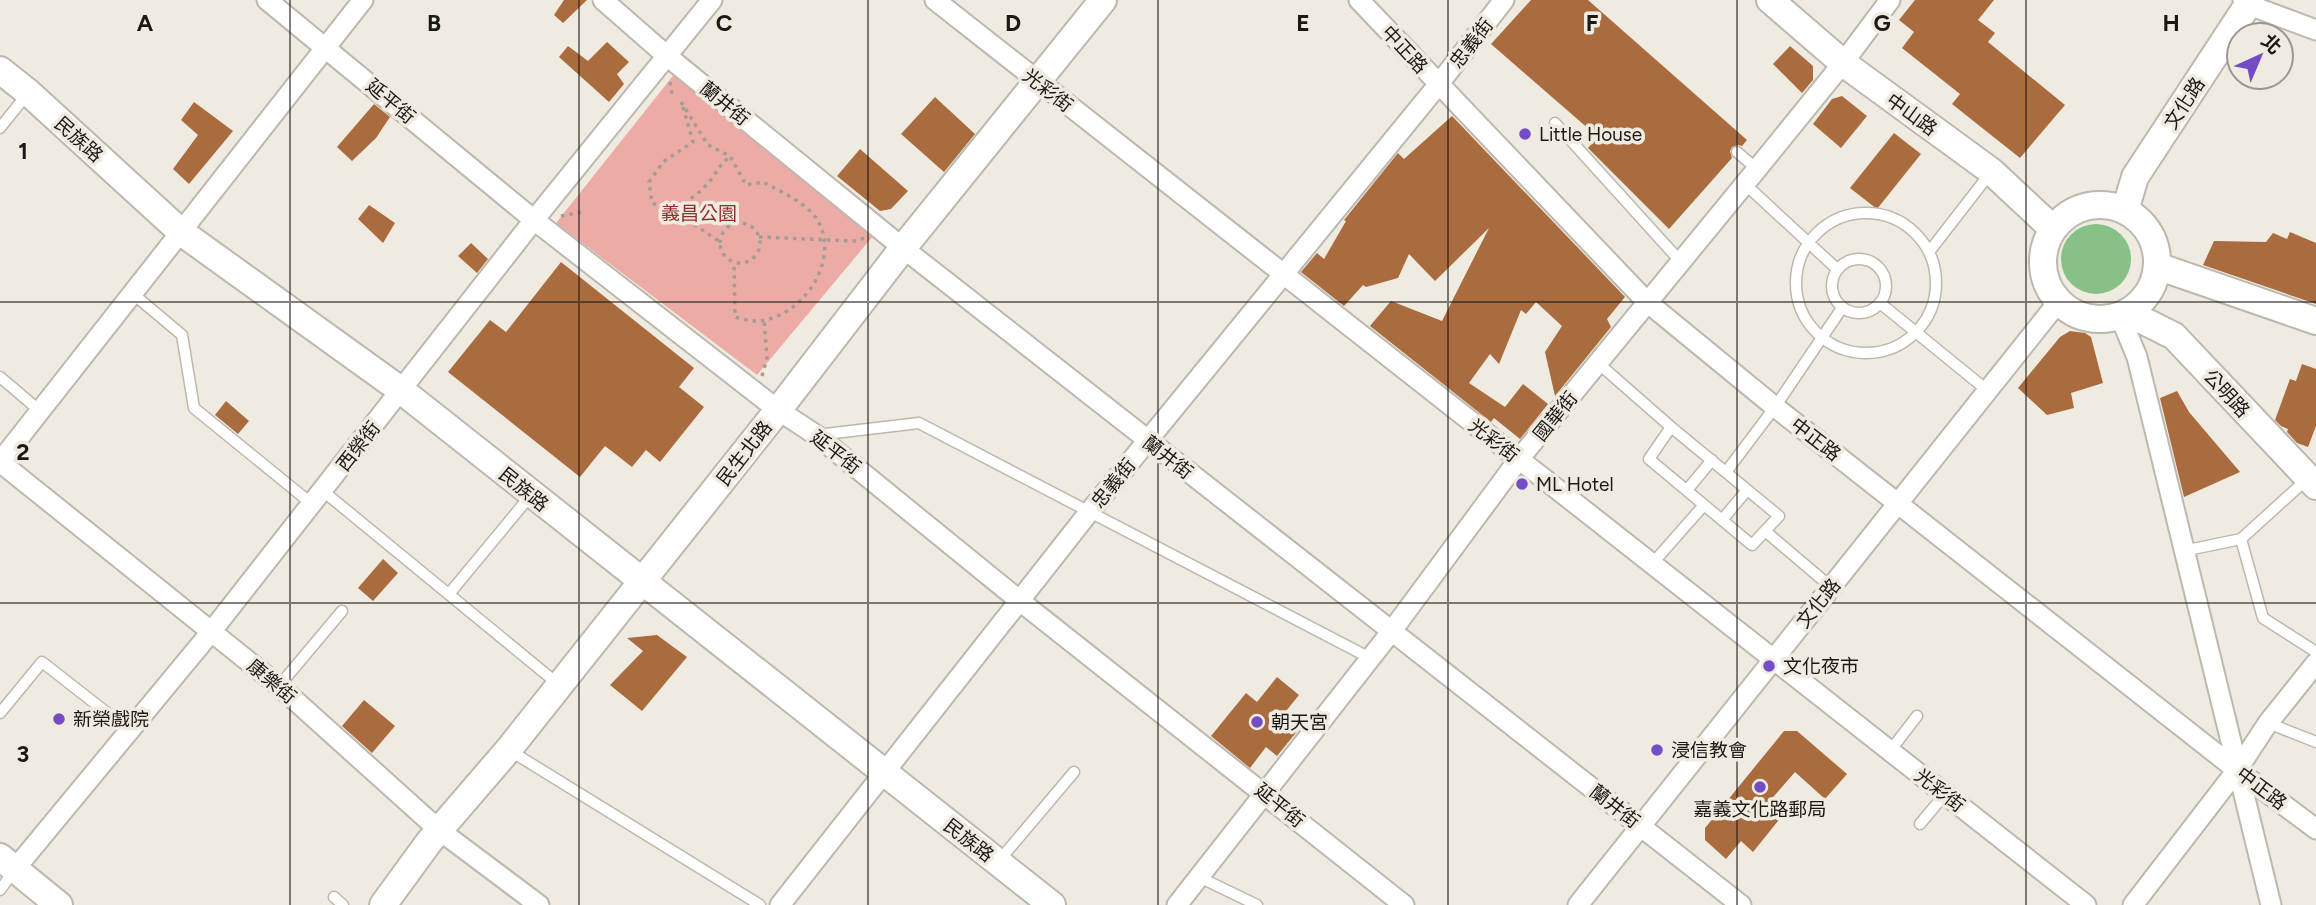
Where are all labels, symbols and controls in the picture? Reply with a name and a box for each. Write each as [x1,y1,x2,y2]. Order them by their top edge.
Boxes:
text: A [137,9,154,37]
text: B [427,9,441,37]
text: C [716,9,733,37]
text: D [1005,9,1021,37]
text: E [1296,9,1310,37]
text: F [1586,9,1599,37]
text: G [1873,9,1891,37]
text: H [2162,9,2180,37]
street label: 忠義街 [1445,14,1498,73]
street label: 中正路 [1377,21,1432,78]
north arrow [2225,21,2295,91]
text: 北 [2257,29,2286,59]
street label: 光彩街 [1018,64,1077,117]
street label: 文化路 [2159,73,2210,133]
street label: 延平街 [361,74,420,129]
street label: 蘭井街 [695,77,754,130]
street label: 中山路 [1882,88,1942,140]
street label: 民族路 [50,112,108,167]
place label: Little House [1539,123,1642,146]
marker: Little House [1517,126,1533,142]
text: 1 [18,137,28,165]
park label: 義昌公園 [661,202,737,225]
street label: 公明路 [2199,365,2254,422]
street label: 國華街 [1529,387,1582,446]
street label: 中正路 [1786,413,1845,466]
street label: 光彩街 [1464,414,1523,467]
street label: 民生北路 [712,416,777,490]
street label: 西榮街 [332,417,385,476]
street label: 延平街 [806,426,865,479]
street label: 蘭井街 [1138,431,1197,484]
text: 2 [16,438,30,466]
street label: 忠義街 [1087,454,1140,513]
street label: 民族路 [494,463,553,516]
place label: ML Hotel [1536,473,1614,496]
marker: ML Hotel [1514,476,1530,492]
street label: 文化路 [1792,574,1845,633]
street label: 康樂街 [242,654,301,709]
place label: 文化夜市 [1783,655,1859,678]
marker: 文化夜市 [1761,658,1777,674]
place label: 新榮戲院 [73,708,149,731]
marker: 新榮戲院 [51,711,67,727]
place label: 朝天宮 [1271,711,1328,734]
marker: 朝天宮 [1249,714,1265,730]
place label: 浸信教會 [1671,739,1747,762]
text: 3 [17,740,29,768]
marker: 浸信教會 [1649,742,1665,758]
street label: 中正路 [2232,762,2291,815]
street label: 光彩街 [1910,764,1969,817]
street label: 延平街 [1250,779,1309,832]
marker: 嘉義文化路郵局 [1752,779,1768,795]
street label: 蘭井街 [1585,780,1644,833]
place label: 嘉義文化路郵局 [1693,798,1827,821]
street label: 民族路 [939,814,998,867]

